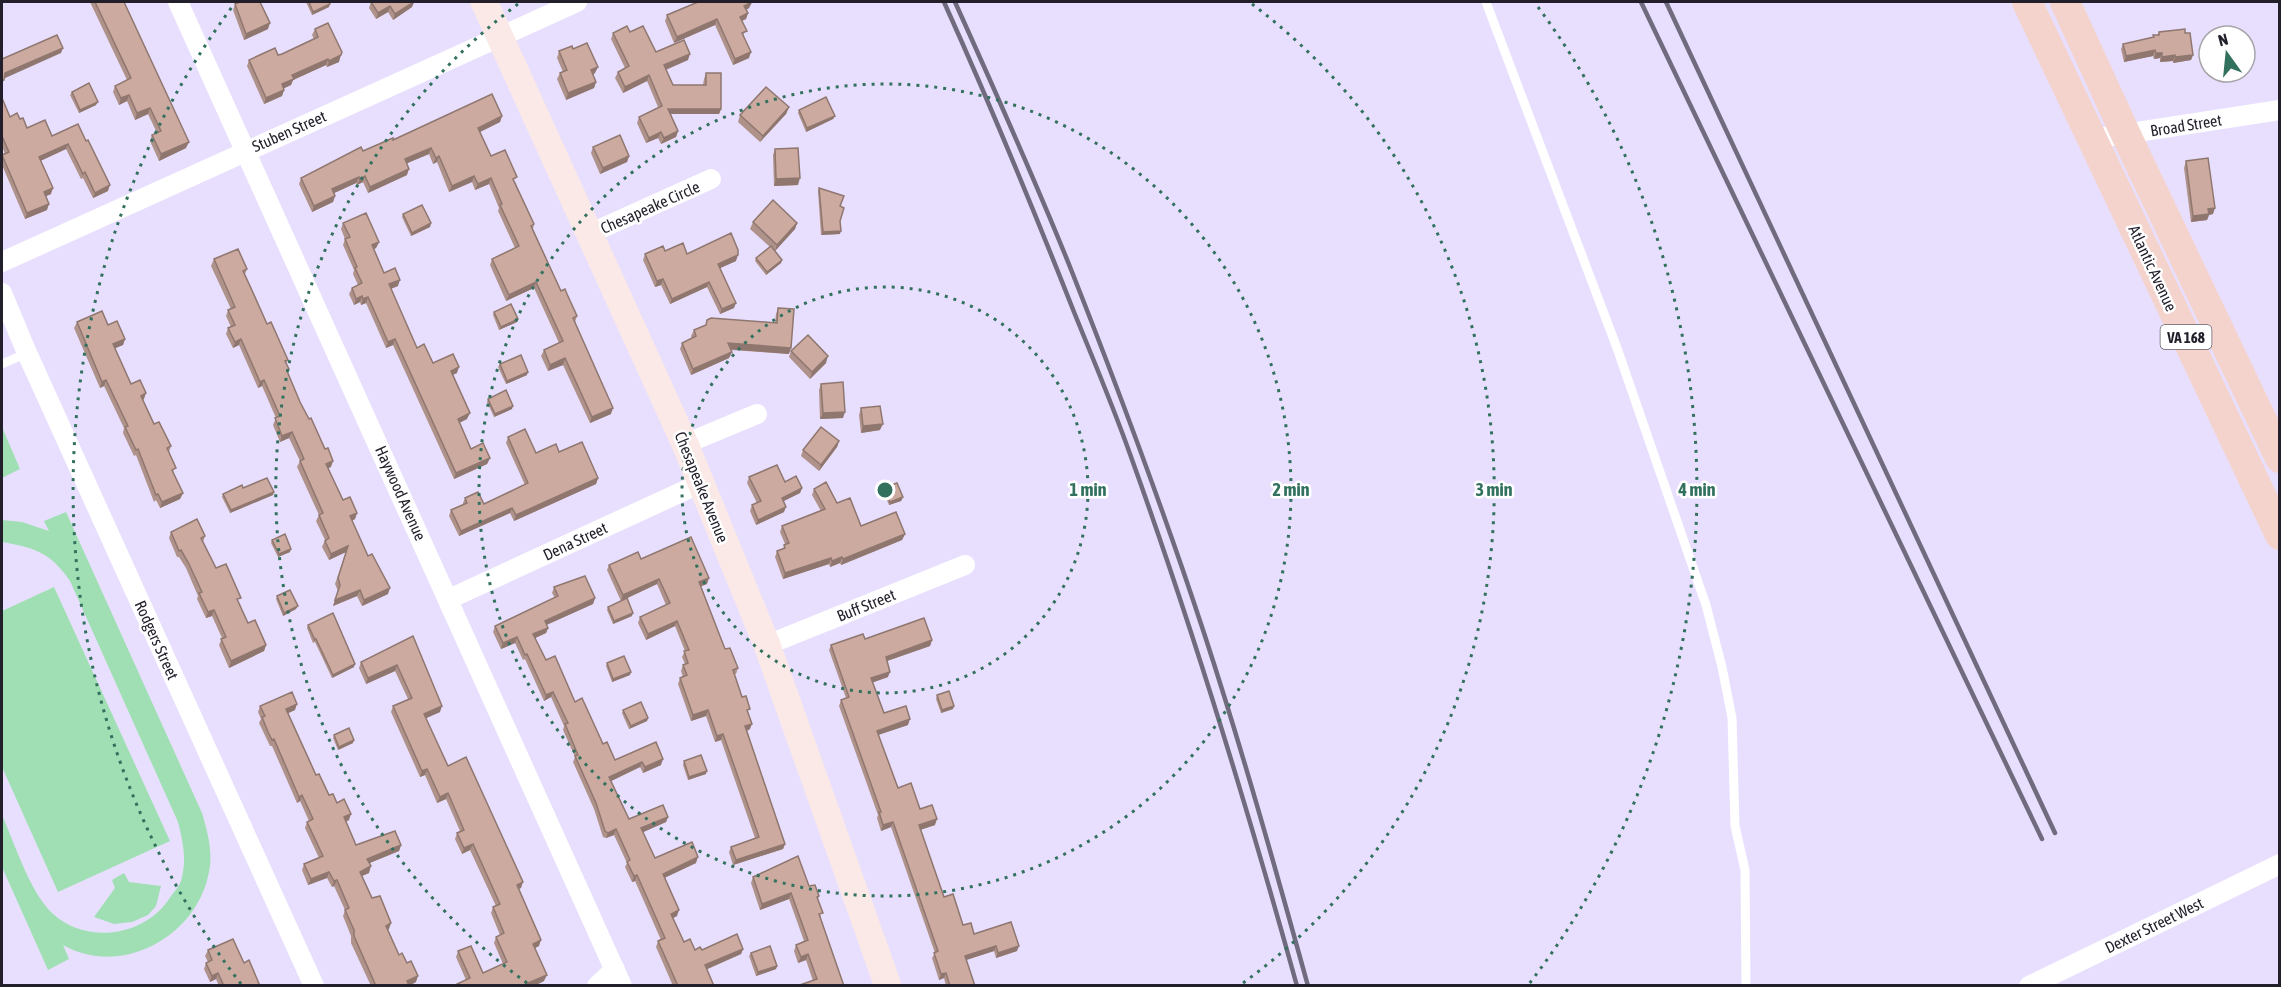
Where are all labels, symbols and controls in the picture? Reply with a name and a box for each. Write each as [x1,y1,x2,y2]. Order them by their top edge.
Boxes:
north arrow [2197,24,2257,84]
text: N [2216,30,2230,49]
street label: Stuben Street [249,107,329,155]
street label: Broad Street [2149,110,2223,140]
street label: Chesapeake Circle [598,177,703,238]
street label: Atlantic Avenue [2125,222,2181,314]
road number: VA 168 [2160,325,2212,349]
street label: Chesapeake Avenue [671,429,732,545]
street label: Haywood Avenue [371,443,430,544]
text: 1 min [1070,479,1107,500]
text: 2 min [1273,479,1310,500]
text: 3 min [1476,479,1513,500]
text: 4 min [1678,479,1716,500]
centre of rings [875,480,895,500]
street label: Dena Street [540,518,610,564]
street label: Buff Street [834,585,898,625]
street label: Rodgers Street [131,598,183,683]
street label: Dexter Street West [2102,893,2206,957]

